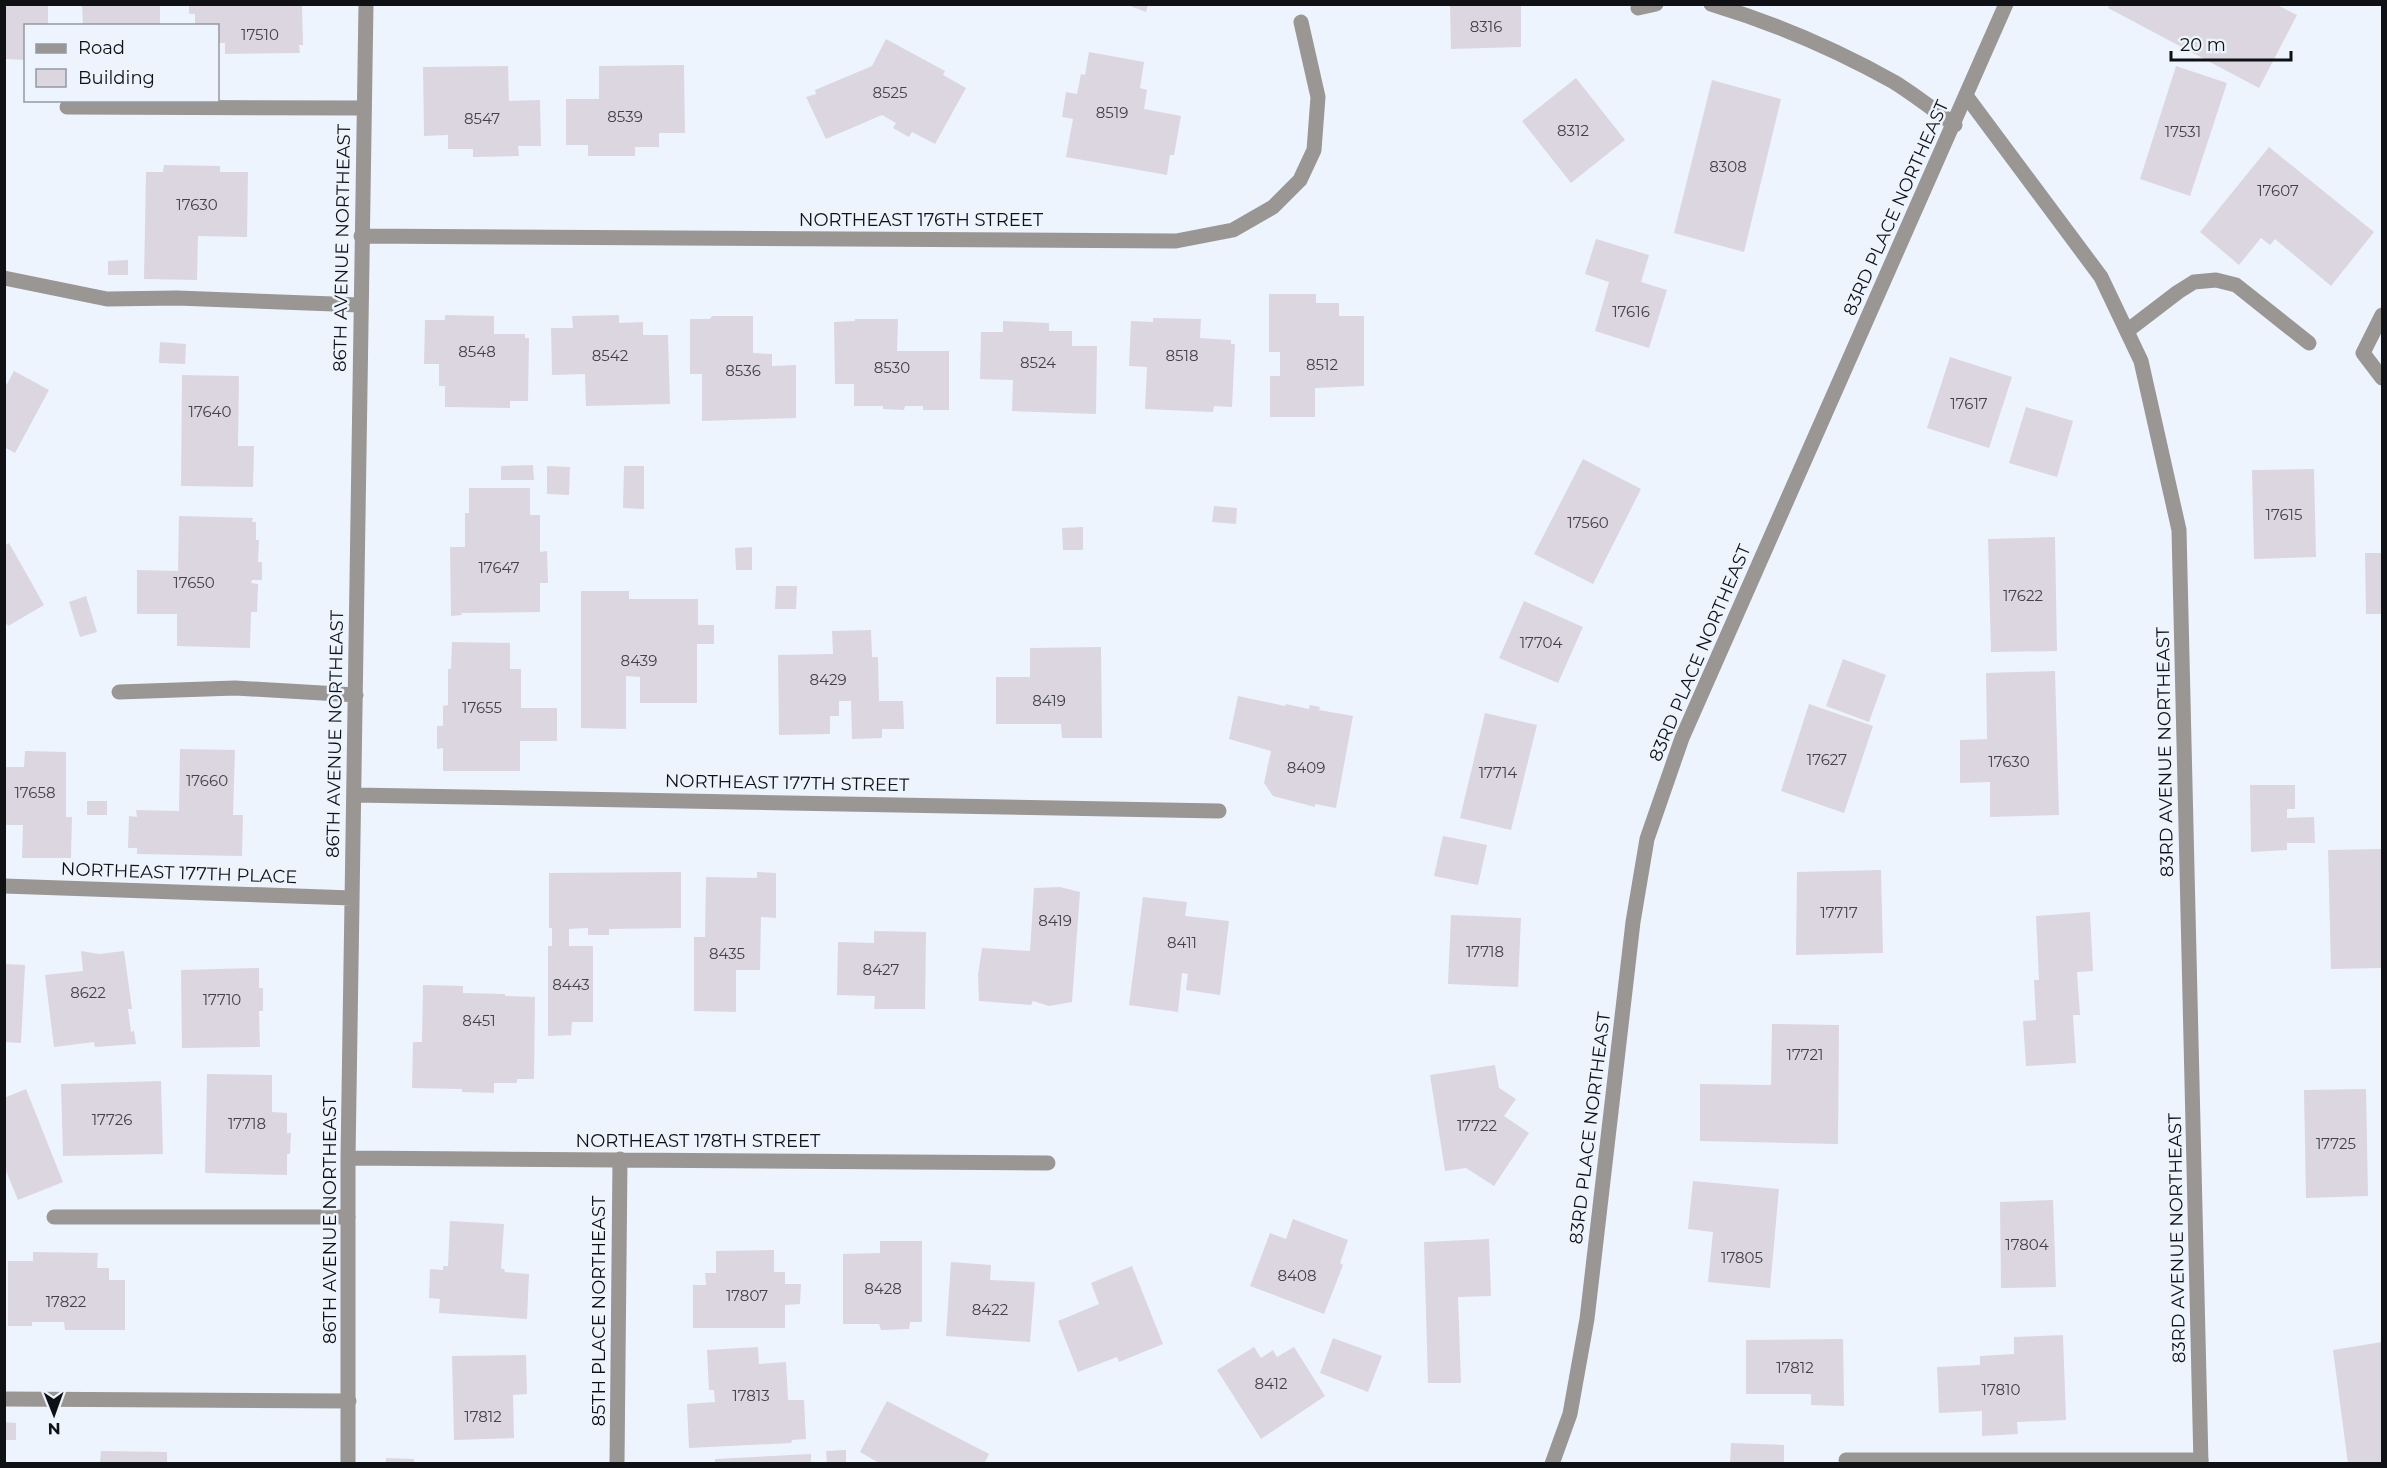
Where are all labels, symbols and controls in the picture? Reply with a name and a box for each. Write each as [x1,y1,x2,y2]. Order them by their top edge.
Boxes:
house number: 8316 [1470,17,1502,36]
legend [24,24,219,102]
scale bar [2171,24,2291,62]
house number: 17510 [241,25,279,44]
text: 20 m [2180,34,2226,56]
text: Road [78,37,125,59]
text: Building [78,67,155,89]
house number: 8525 [873,83,908,102]
street label: 83RD PLACE NORTHEAST [1838,96,1954,319]
house number: 8519 [1096,103,1128,122]
house number: 8539 [607,107,643,126]
house number: 8547 [464,109,500,128]
house number: 8312 [1557,121,1589,140]
house number: 17531 [2165,122,2201,141]
street label: 86TH AVENUE NORTHEAST [329,123,355,372]
house number: 8308 [1709,157,1747,176]
house number: 17607 [2257,181,2299,200]
house number: 17630 [176,195,218,214]
street label: NORTHEAST 176TH STREET [799,209,1044,231]
house number: 17616 [1612,302,1650,321]
house number: 8548 [458,342,496,361]
house number: 8542 [592,346,628,365]
house number: 8518 [1165,346,1199,365]
house number: 8524 [1020,353,1056,372]
house number: 8512 [1306,355,1338,374]
house number: 8530 [874,358,910,377]
house number: 8536 [725,361,761,380]
house number: 17617 [1950,394,1988,413]
house number: 17640 [189,402,232,421]
house number: 17615 [2266,505,2303,524]
house number: 17560 [1567,513,1609,532]
street label: 83RD PLACE NORTHEAST [1644,541,1756,765]
house number: 17647 [478,558,520,577]
house number: 17650 [173,573,215,592]
house number: 17622 [2003,586,2043,605]
street label: 86TH AVENUE NORTHEAST [322,609,348,858]
street label: 83RD AVENUE NORTHEAST [2152,626,2178,877]
house number: 17704 [1520,633,1562,652]
house number: 8439 [621,651,657,670]
house number: 8429 [809,670,847,689]
house number: 8419 [1032,691,1066,710]
house number: 17655 [462,698,502,717]
house number: 17627 [1807,750,1847,769]
house number: 17630 [1988,752,2030,771]
house number: 8409 [1287,758,1325,777]
house number: 17714 [1479,763,1517,782]
street label: NORTHEAST 177TH STREET [665,770,910,796]
house number: 17660 [186,771,228,790]
house number: 17658 [14,783,56,802]
street label: NORTHEAST 177TH PLACE [60,858,298,888]
house number: 17717 [1820,903,1858,922]
house number: 8419 [1038,911,1072,930]
house number: 8411 [1167,933,1197,952]
house number: 17718 [1466,942,1504,961]
house number: 8435 [709,944,745,963]
house number: 8427 [863,960,900,979]
house number: 8443 [552,975,590,994]
house number: 8622 [70,983,106,1002]
house number: 17710 [203,990,241,1009]
street label: 83RD PLACE NORTHEAST [1565,1010,1615,1245]
house number: 8451 [462,1011,496,1030]
house number: 17721 [1786,1045,1824,1064]
street label: 86TH AVENUE NORTHEAST [319,1095,341,1344]
house number: 17726 [92,1110,132,1129]
street label: 83RD AVENUE NORTHEAST [2164,1112,2190,1363]
house number: 17718 [228,1114,266,1133]
house number: 17722 [1457,1116,1497,1135]
street label: NORTHEAST 178TH STREET [576,1130,821,1152]
house number: 17725 [2316,1134,2356,1153]
street label: 85TH PLACE NORTHEAST [588,1195,610,1426]
house number: 17804 [2005,1235,2049,1254]
house number: 17805 [1721,1248,1763,1267]
house number: 8408 [1278,1266,1317,1285]
house number: 8428 [864,1279,902,1298]
house number: 17807 [726,1286,768,1305]
house number: 17822 [46,1292,86,1311]
house number: 8422 [972,1300,1008,1319]
house number: 17812 [1776,1358,1814,1377]
house number: 8412 [1254,1374,1288,1393]
house number: 17810 [1982,1380,2021,1399]
north arrow [24,1384,84,1444]
house number: 17813 [732,1386,770,1405]
house number: 17812 [464,1407,502,1426]
text: N [48,1419,61,1438]

